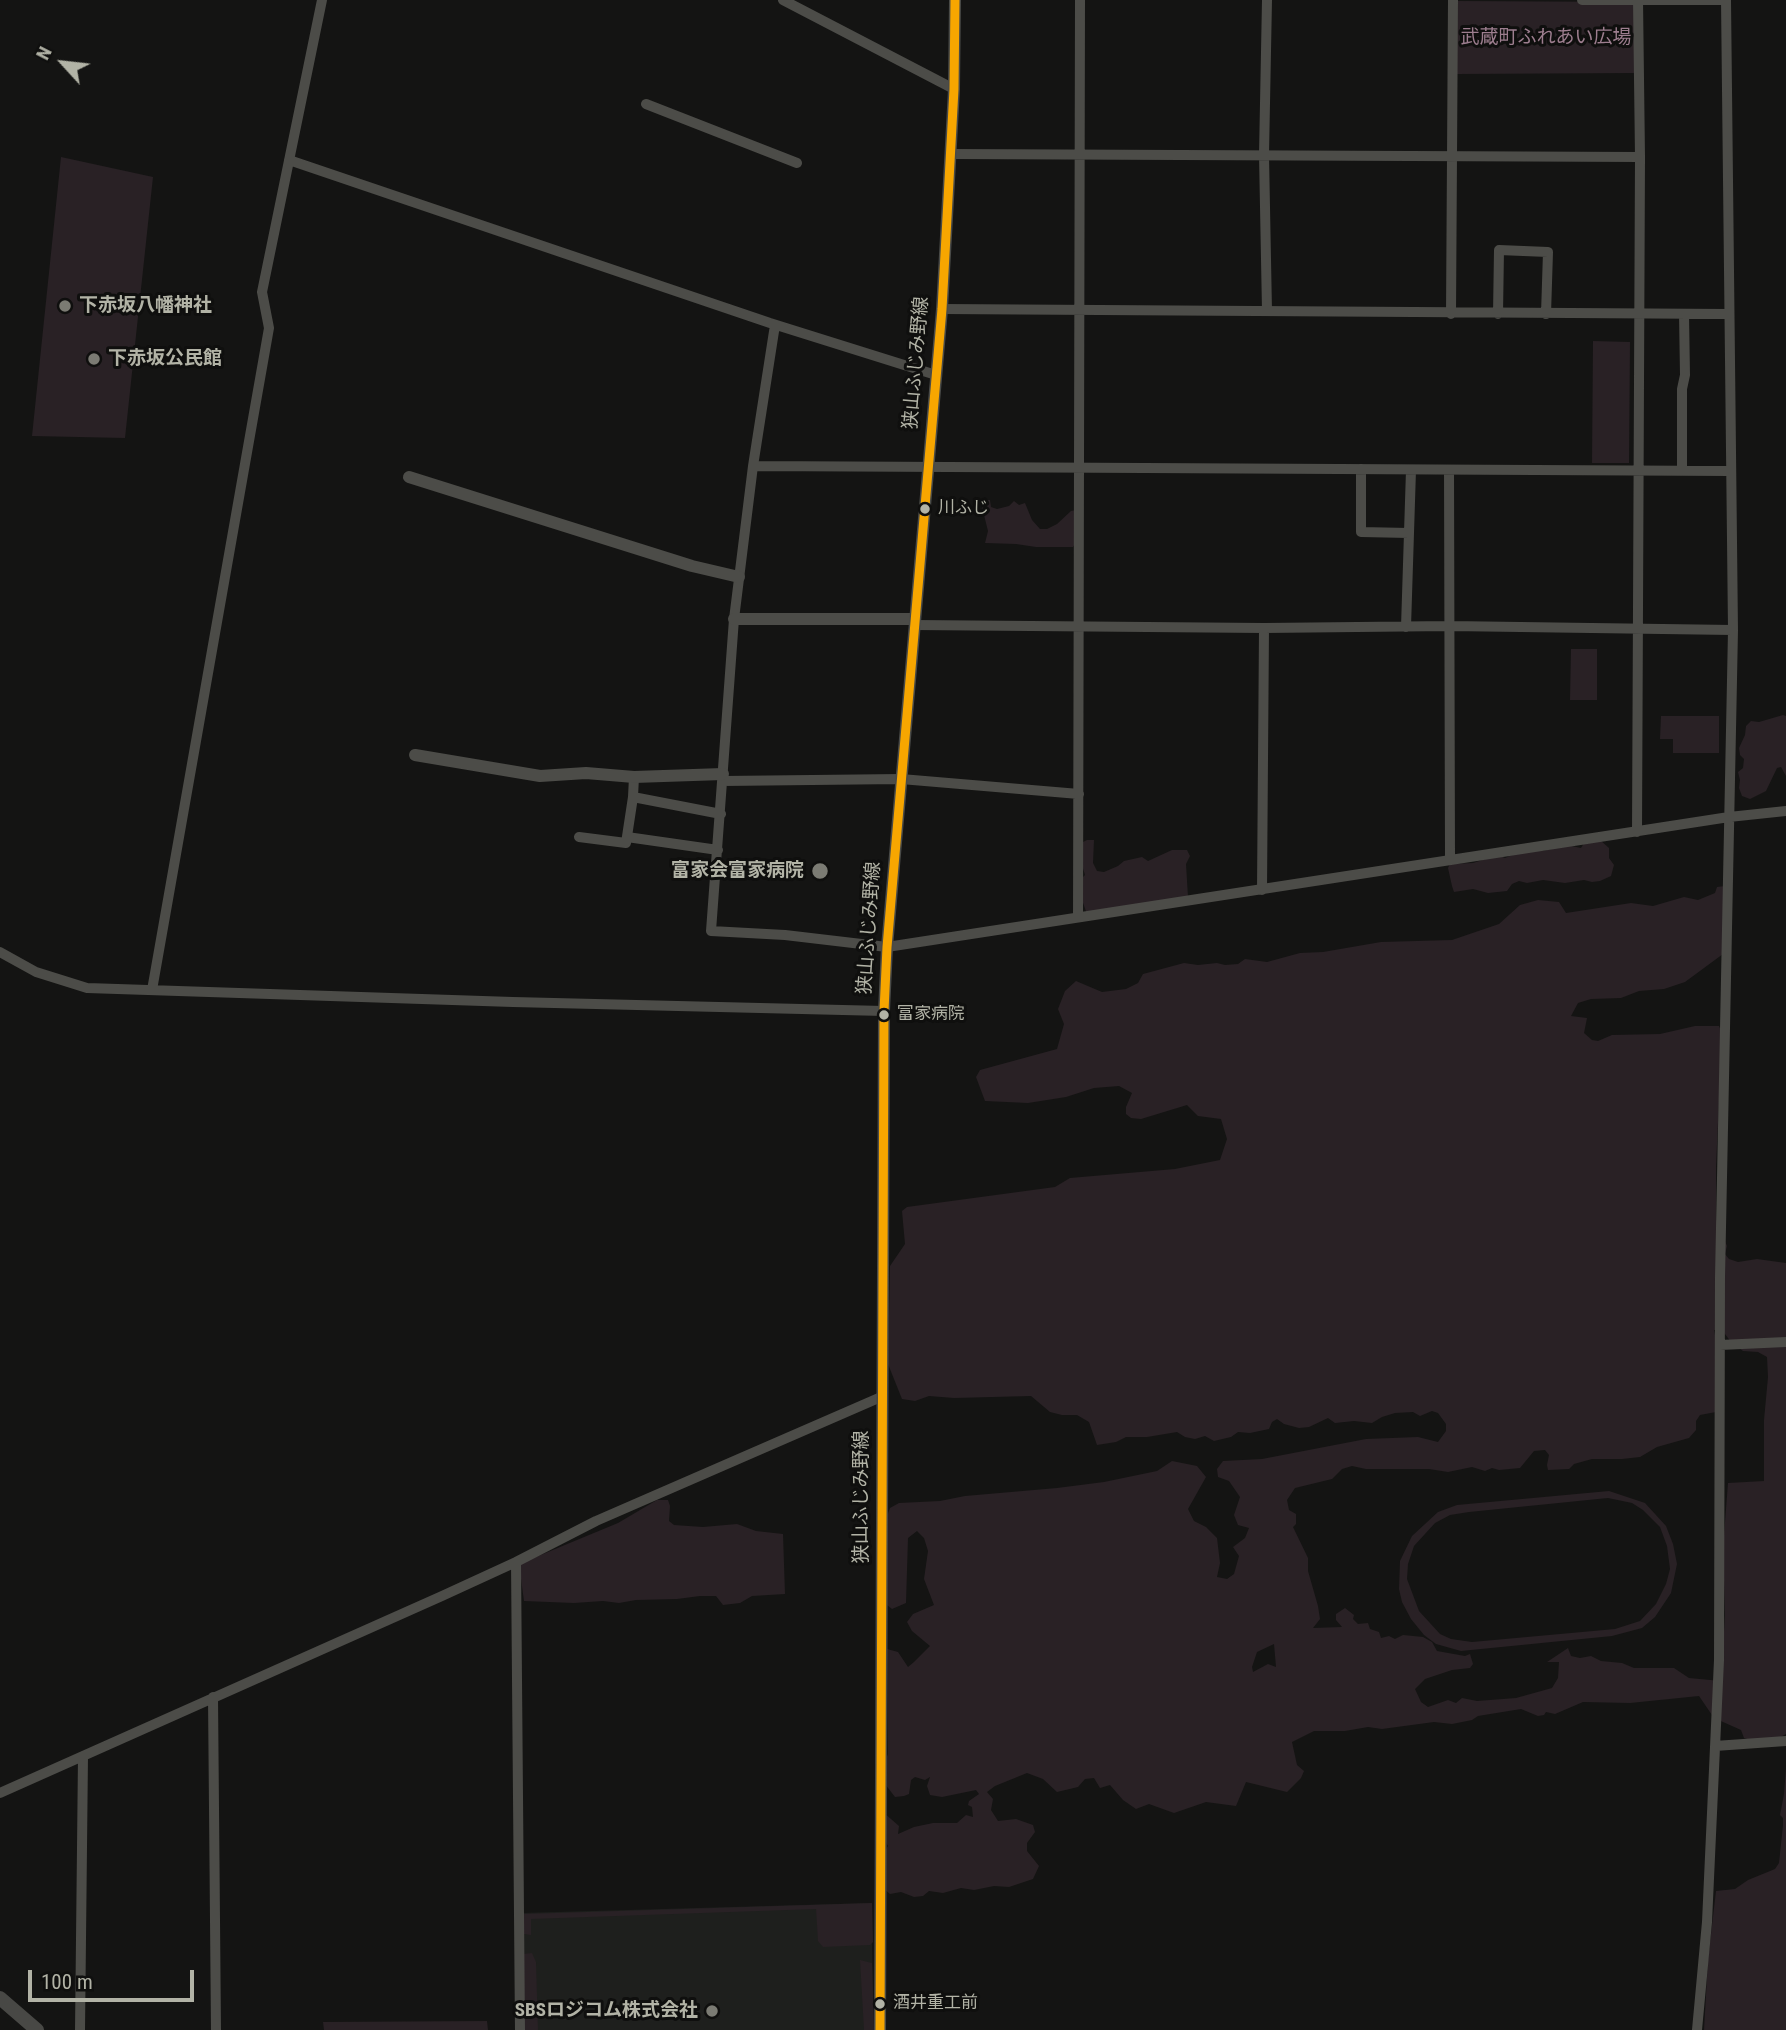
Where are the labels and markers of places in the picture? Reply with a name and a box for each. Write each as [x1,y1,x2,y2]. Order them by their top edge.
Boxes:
place label: 下赤坂八幡神社 [79,295,212,317]
marker: 下赤坂八幡神社 [57,298,73,314]
place label: 下赤坂公民館 [108,348,222,370]
marker: 下赤坂公民館 [86,351,102,367]
place label: 川ふじ [938,499,989,519]
marker: 川ふじ [918,502,932,516]
place label: 富家会富家病院 [671,860,804,882]
marker: 富家会富家病院 [810,861,830,881]
place label: 富家病院 [897,1005,965,1025]
marker: 富家病院 [877,1008,891,1022]
place label: 酒井重工前 [893,1994,978,2014]
marker: 酒井重工前 [873,1997,887,2011]
place label: SBSロジコム株式会社 [515,2000,698,2022]
marker: SBSロジコム株式会社 [704,2003,720,2019]

